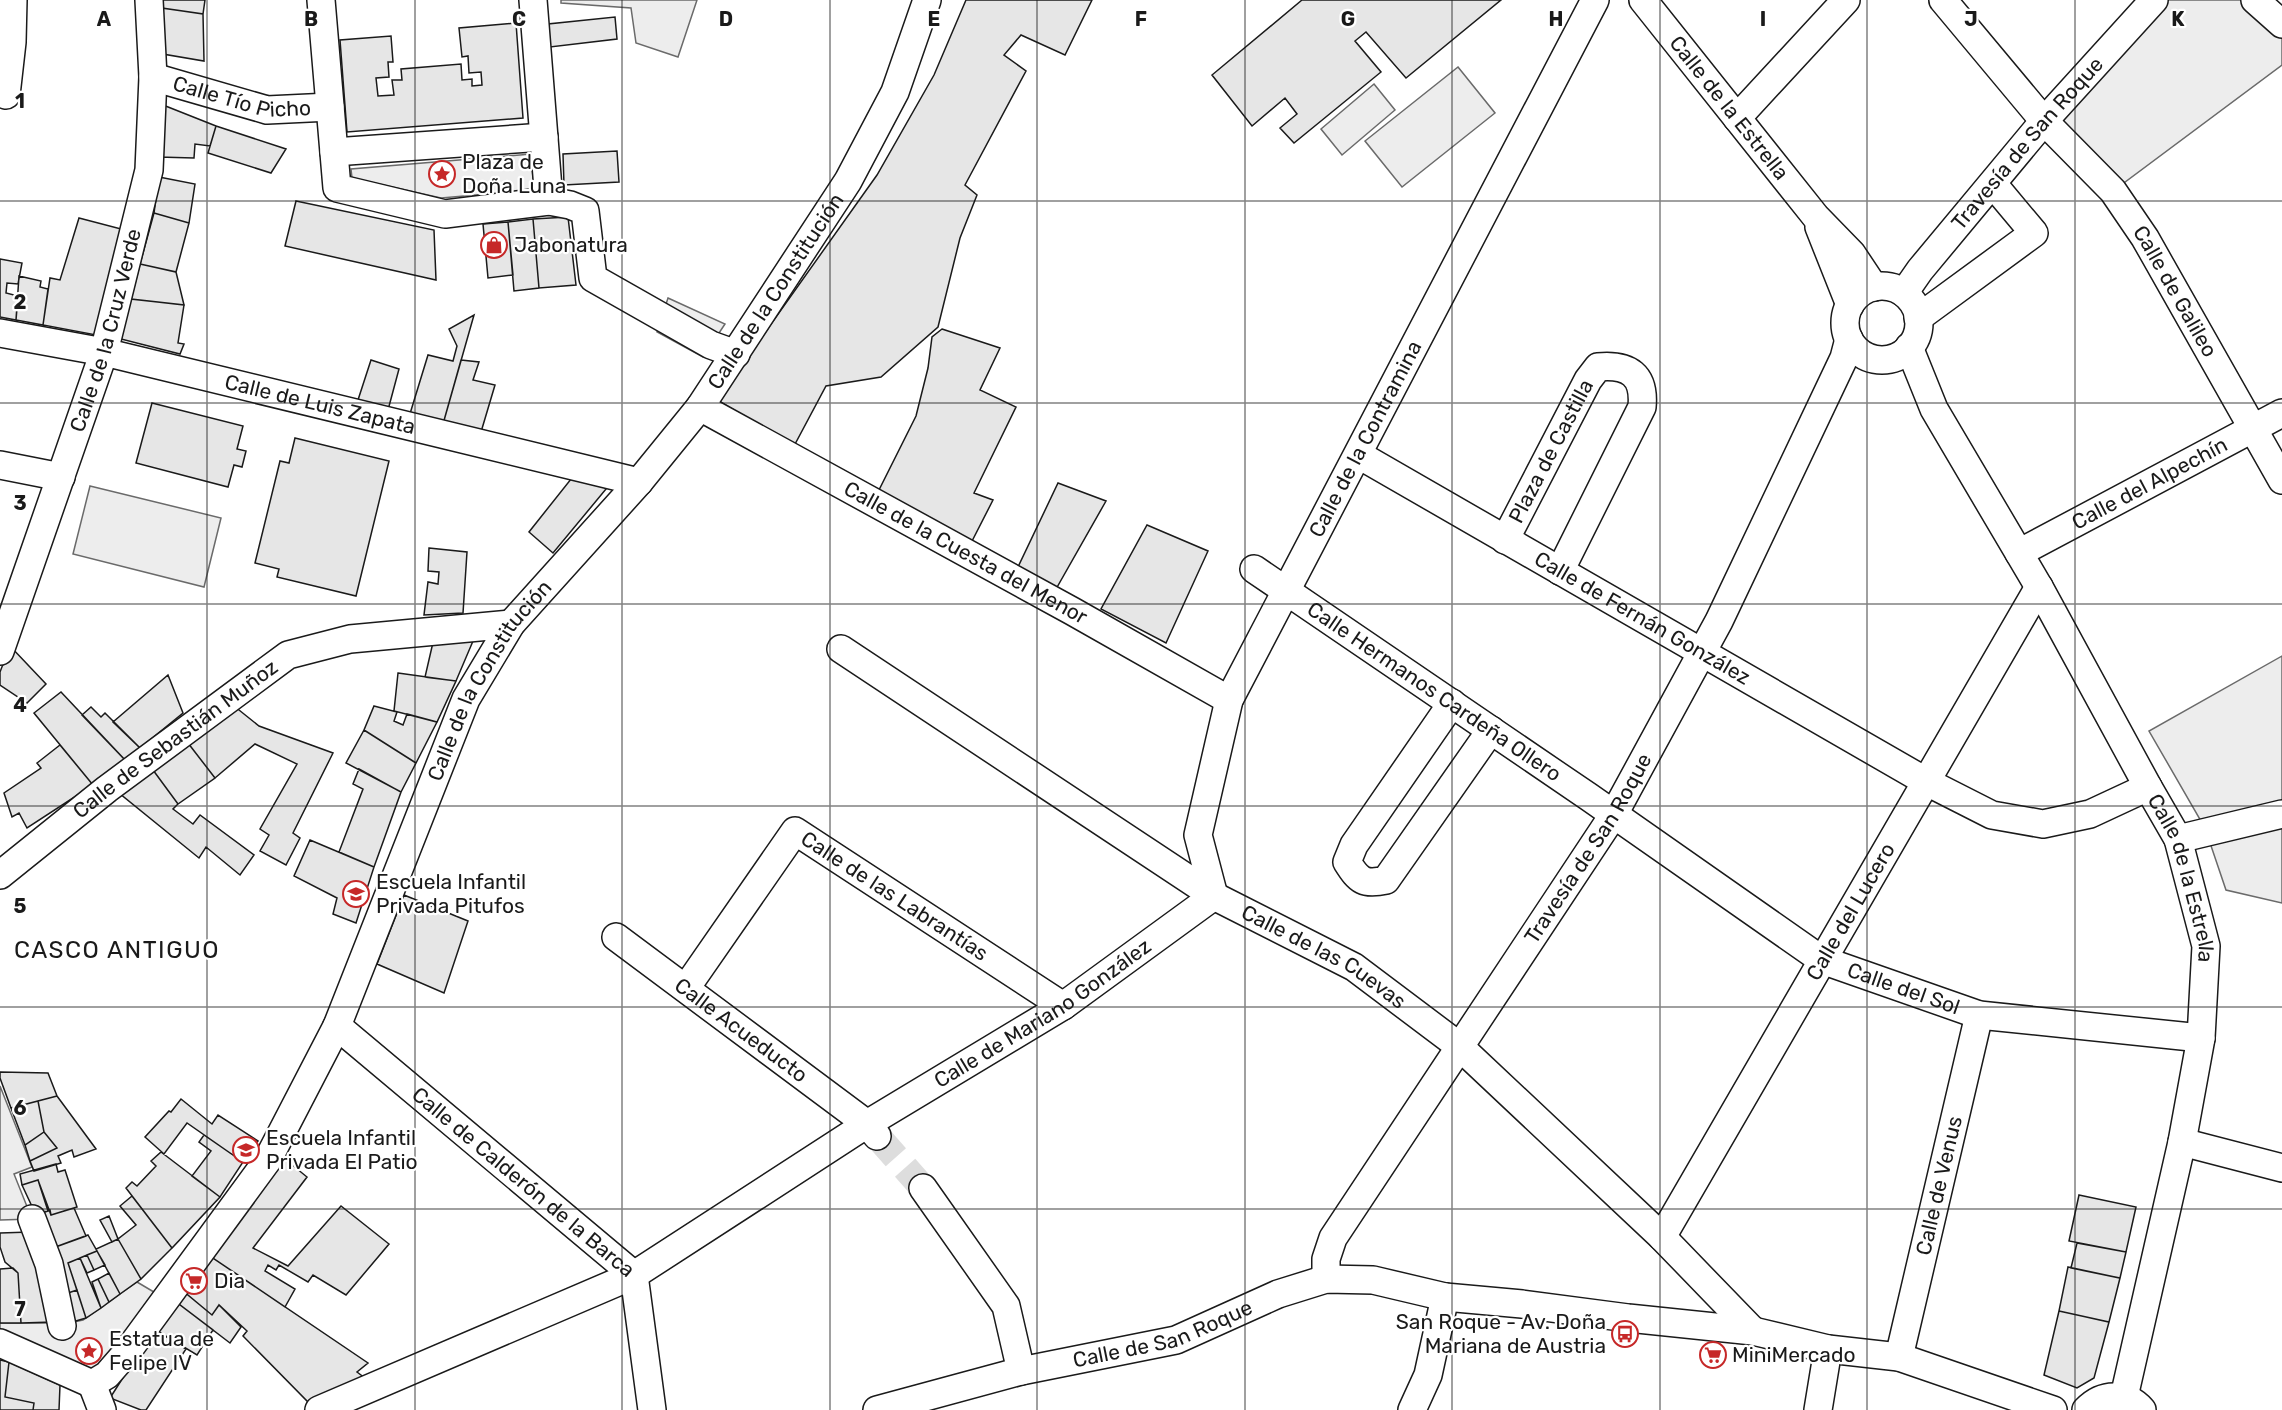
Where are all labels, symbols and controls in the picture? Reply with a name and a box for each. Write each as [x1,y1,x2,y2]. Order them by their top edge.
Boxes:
text: A [97,7,112,31]
text: B [304,7,318,31]
text: C [512,7,526,31]
text: D [719,7,733,31]
text: E [928,7,940,31]
text: F [1135,7,1147,31]
text: G [1341,7,1355,31]
text: H [1549,7,1563,31]
text: I [1760,7,1766,31]
text: J [1964,7,1978,31]
text: K [2171,7,2185,31]
street label: Calle de la Estrella [1664,31,1794,185]
street label: Travesía de San Roque [1946,52,2108,235]
street label: Calle Tío Picho [170,70,312,122]
text: 1 [15,89,25,113]
place label: Plaza de Doña Luna [462,149,566,198]
place icon: Plaza de Doña Luna [427,159,457,189]
street label: Calle de la Constitución [702,188,849,394]
street label: Calle de Galileo [2128,220,2223,361]
street label: Calle de la Cruz Verde [64,226,146,435]
shop icon: Jabonatura [479,230,509,260]
place label: Jabonatura [514,232,628,257]
text: 2 [14,290,27,314]
street label: Calle de la Contramina [1303,336,1427,541]
street label: Calle de Luis Zapata [222,369,418,439]
street label: Plaza de Castilla [1503,375,1598,527]
street label: Calle del Alpechín [2067,431,2231,535]
street label: Calle de la Cuesta del Menor [840,475,1092,629]
text: 3 [13,491,27,515]
street label: Calle de Fernán González [1530,546,1755,690]
street label: Calle de la Constitución [422,575,557,784]
street label: Calle Hermanos Cardeña Ollero [1303,596,1566,786]
street label: Calle de Sebastián Muñoz [68,654,282,823]
text: 4 [13,693,27,717]
street label: Travesía de San Roque [1519,749,1657,948]
street label: Calle de la Estrella [2143,789,2219,963]
street label: Calle de las Labrantías [797,825,993,966]
street label: Calle del Lucero [1801,838,1900,985]
place label: Escuela Infantil Privada Pitufos [376,869,526,918]
school or university icon: Escuela Infantil Privada Pitufos [341,879,371,909]
text: 5 [14,894,27,918]
street label: Calle de las Cuevas [1238,899,1411,1014]
street label: Calle de Mariano González [929,933,1156,1093]
district label: CASCO ANTIGUO [14,936,220,964]
street label: Calle del Sol [1844,957,1963,1019]
street label: Calle Acueducto [670,972,813,1087]
street label: Calle de Calderón de la Barca [407,1081,640,1282]
text: 6 [13,1096,27,1120]
street label: Calle de Venus [1910,1113,1967,1258]
place label: Escuela Infantil Privada El Patio [266,1125,418,1174]
school or university icon: Escuela Infantil Privada El Patio [231,1135,261,1165]
supermarket icon: Dia [179,1266,209,1296]
place label: Dia [214,1268,245,1293]
street label: Calle de San Roque [1071,1294,1256,1372]
text: 7 [14,1297,26,1321]
place label: San Roque - Av. Doña Mariana de Austria [1396,1309,1606,1358]
bus stop icon: San Roque - Av. Doña Mariana de Austria [1610,1319,1640,1349]
place label: Estatua de Felipe IV [109,1326,214,1375]
place icon: Estatua de Felipe IV [74,1336,104,1366]
supermarket icon: MiniMercado [1698,1340,1728,1370]
place label: MiniMercado [1732,1342,1856,1367]

